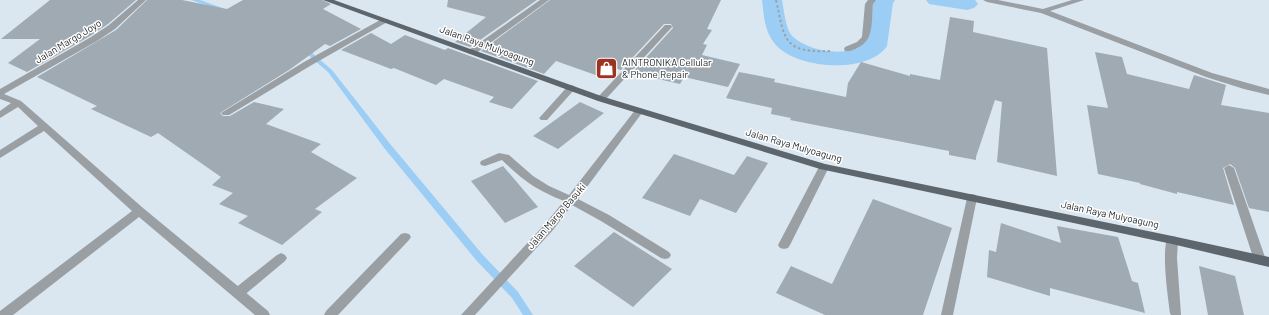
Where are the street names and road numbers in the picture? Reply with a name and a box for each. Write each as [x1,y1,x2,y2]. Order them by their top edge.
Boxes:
street label: Jalan Margo Joyo [33,16,103,66]
street label: Jalan Raya Mulyoagung [438,22,536,68]
street label: Jalan Raya Mulyoagung [744,125,844,165]
street label: Jalan Margo Basuki [524,181,588,251]
street label: Jalan Raya Mulyoagung [1060,198,1160,230]

